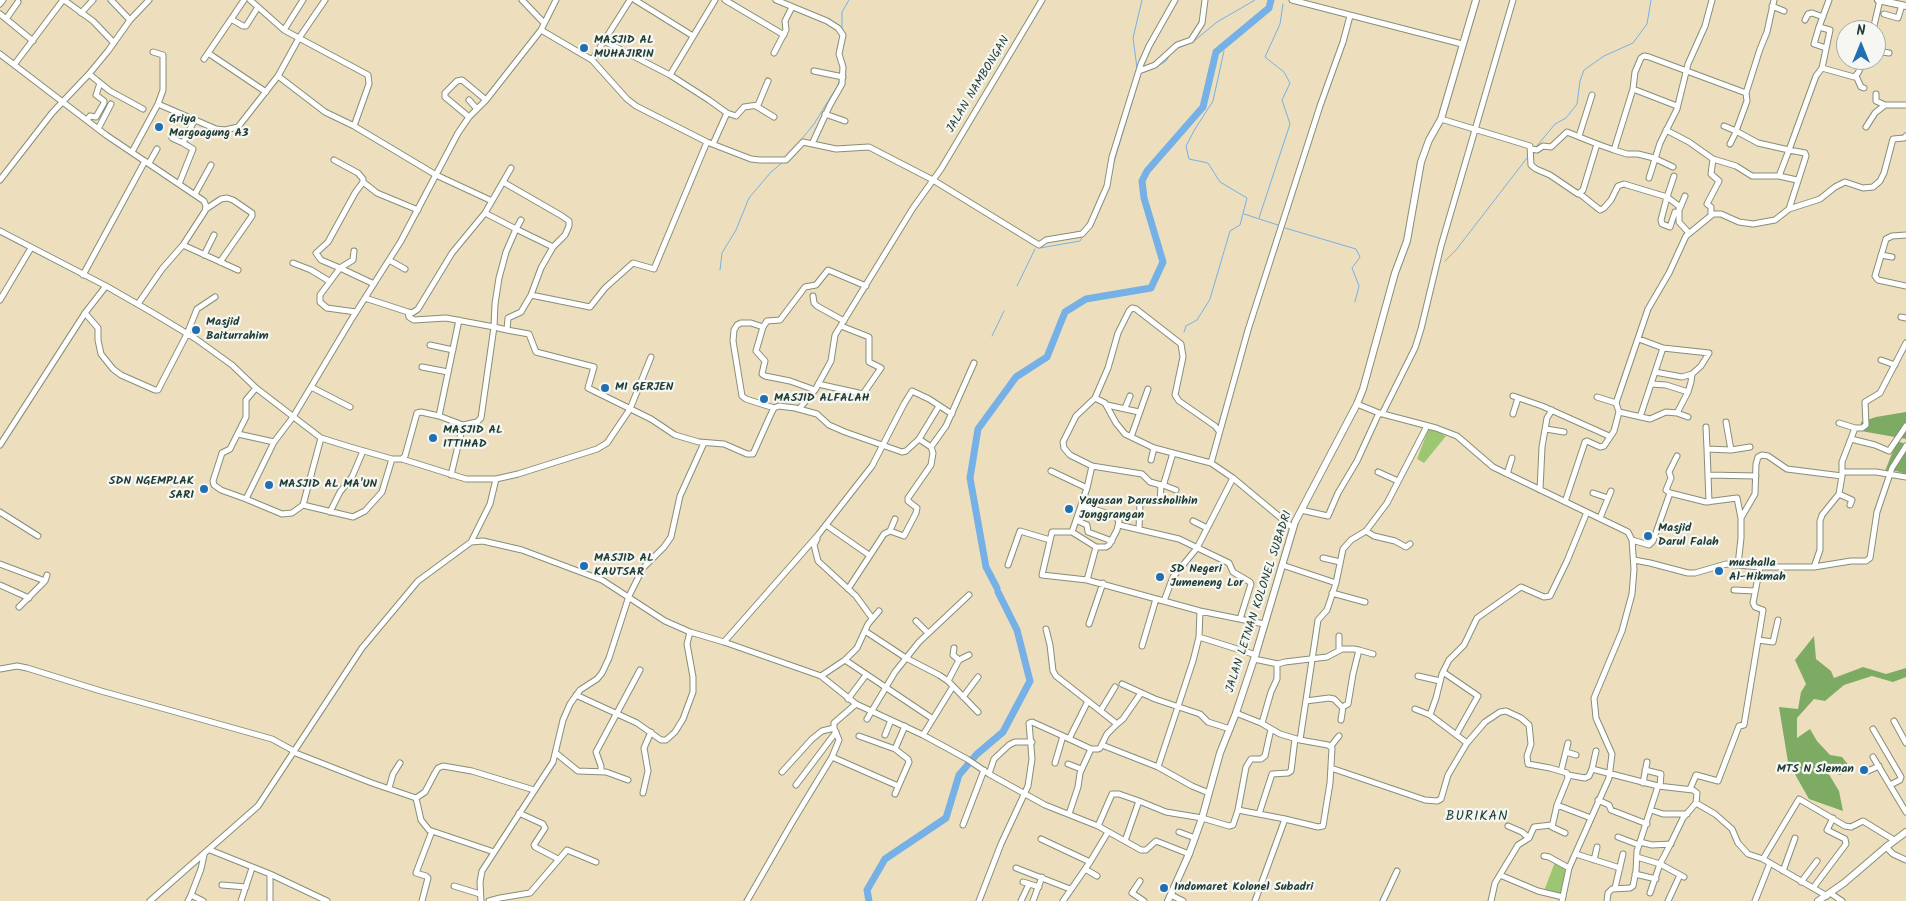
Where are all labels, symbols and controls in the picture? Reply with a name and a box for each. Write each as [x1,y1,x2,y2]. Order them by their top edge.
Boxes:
north arrow [1836,20,1886,70]
text: N [1857,20,1865,42]
place label: MASJID AL MUHAJIRIN [594,34,654,62]
street label: JALAN NAMBONGAN [944,34,1014,136]
marker: MASJID AL MUHAJIRIN [578,42,590,54]
place label: Griya Margoagung A3 [169,113,249,141]
marker: Griya Margoagung A3 [153,121,165,133]
place label: Masjid Baiturrahim [206,316,268,344]
marker: Masjid Baiturrahim [190,324,202,336]
place label: MI GERJEN [615,381,673,395]
marker: MI GERJEN [599,382,611,394]
place label: MASJID ALFALAH [774,392,870,406]
marker: MASJID ALFALAH [758,393,770,405]
place label: MASJID AL ITTIHAD [443,424,503,452]
marker: MASJID AL ITTIHAD [427,432,439,444]
place label: SDN NGEMPLAK SARI [109,475,194,503]
place label: MASJID AL MA'UN [279,478,377,492]
marker: MASJID AL MA'UN [263,479,275,491]
marker: SDN NGEMPLAK SARI [198,483,210,495]
place label: Yayasan Darussholihin Jonggrangan [1079,495,1198,523]
marker: Yayasan Darussholihin Jonggrangan [1063,503,1075,515]
street label: JALAN LETNAN KOLONEL SUBADRI [1224,509,1296,695]
place label: Masjid Darul Falah [1658,522,1719,550]
marker: Masjid Darul Falah [1642,530,1654,542]
place label: MASJID AL KAUTSAR [594,552,654,580]
place label: mushalla Al-Hikmah [1729,557,1786,585]
marker: MASJID AL KAUTSAR [578,560,590,572]
place label: SD Negeri Jumeneng Lor [1170,563,1243,591]
marker: mushalla Al-Hikmah [1713,565,1725,577]
marker: SD Negeri Jumeneng Lor [1154,571,1166,583]
place label: MTS N Sleman [1777,763,1854,777]
marker: MTS N Sleman [1858,764,1870,776]
district label: BURIKAN [1445,810,1509,826]
place label: Indomaret Kolonel Subadri [1174,881,1313,895]
marker: Indomaret Kolonel Subadri [1158,882,1170,894]

